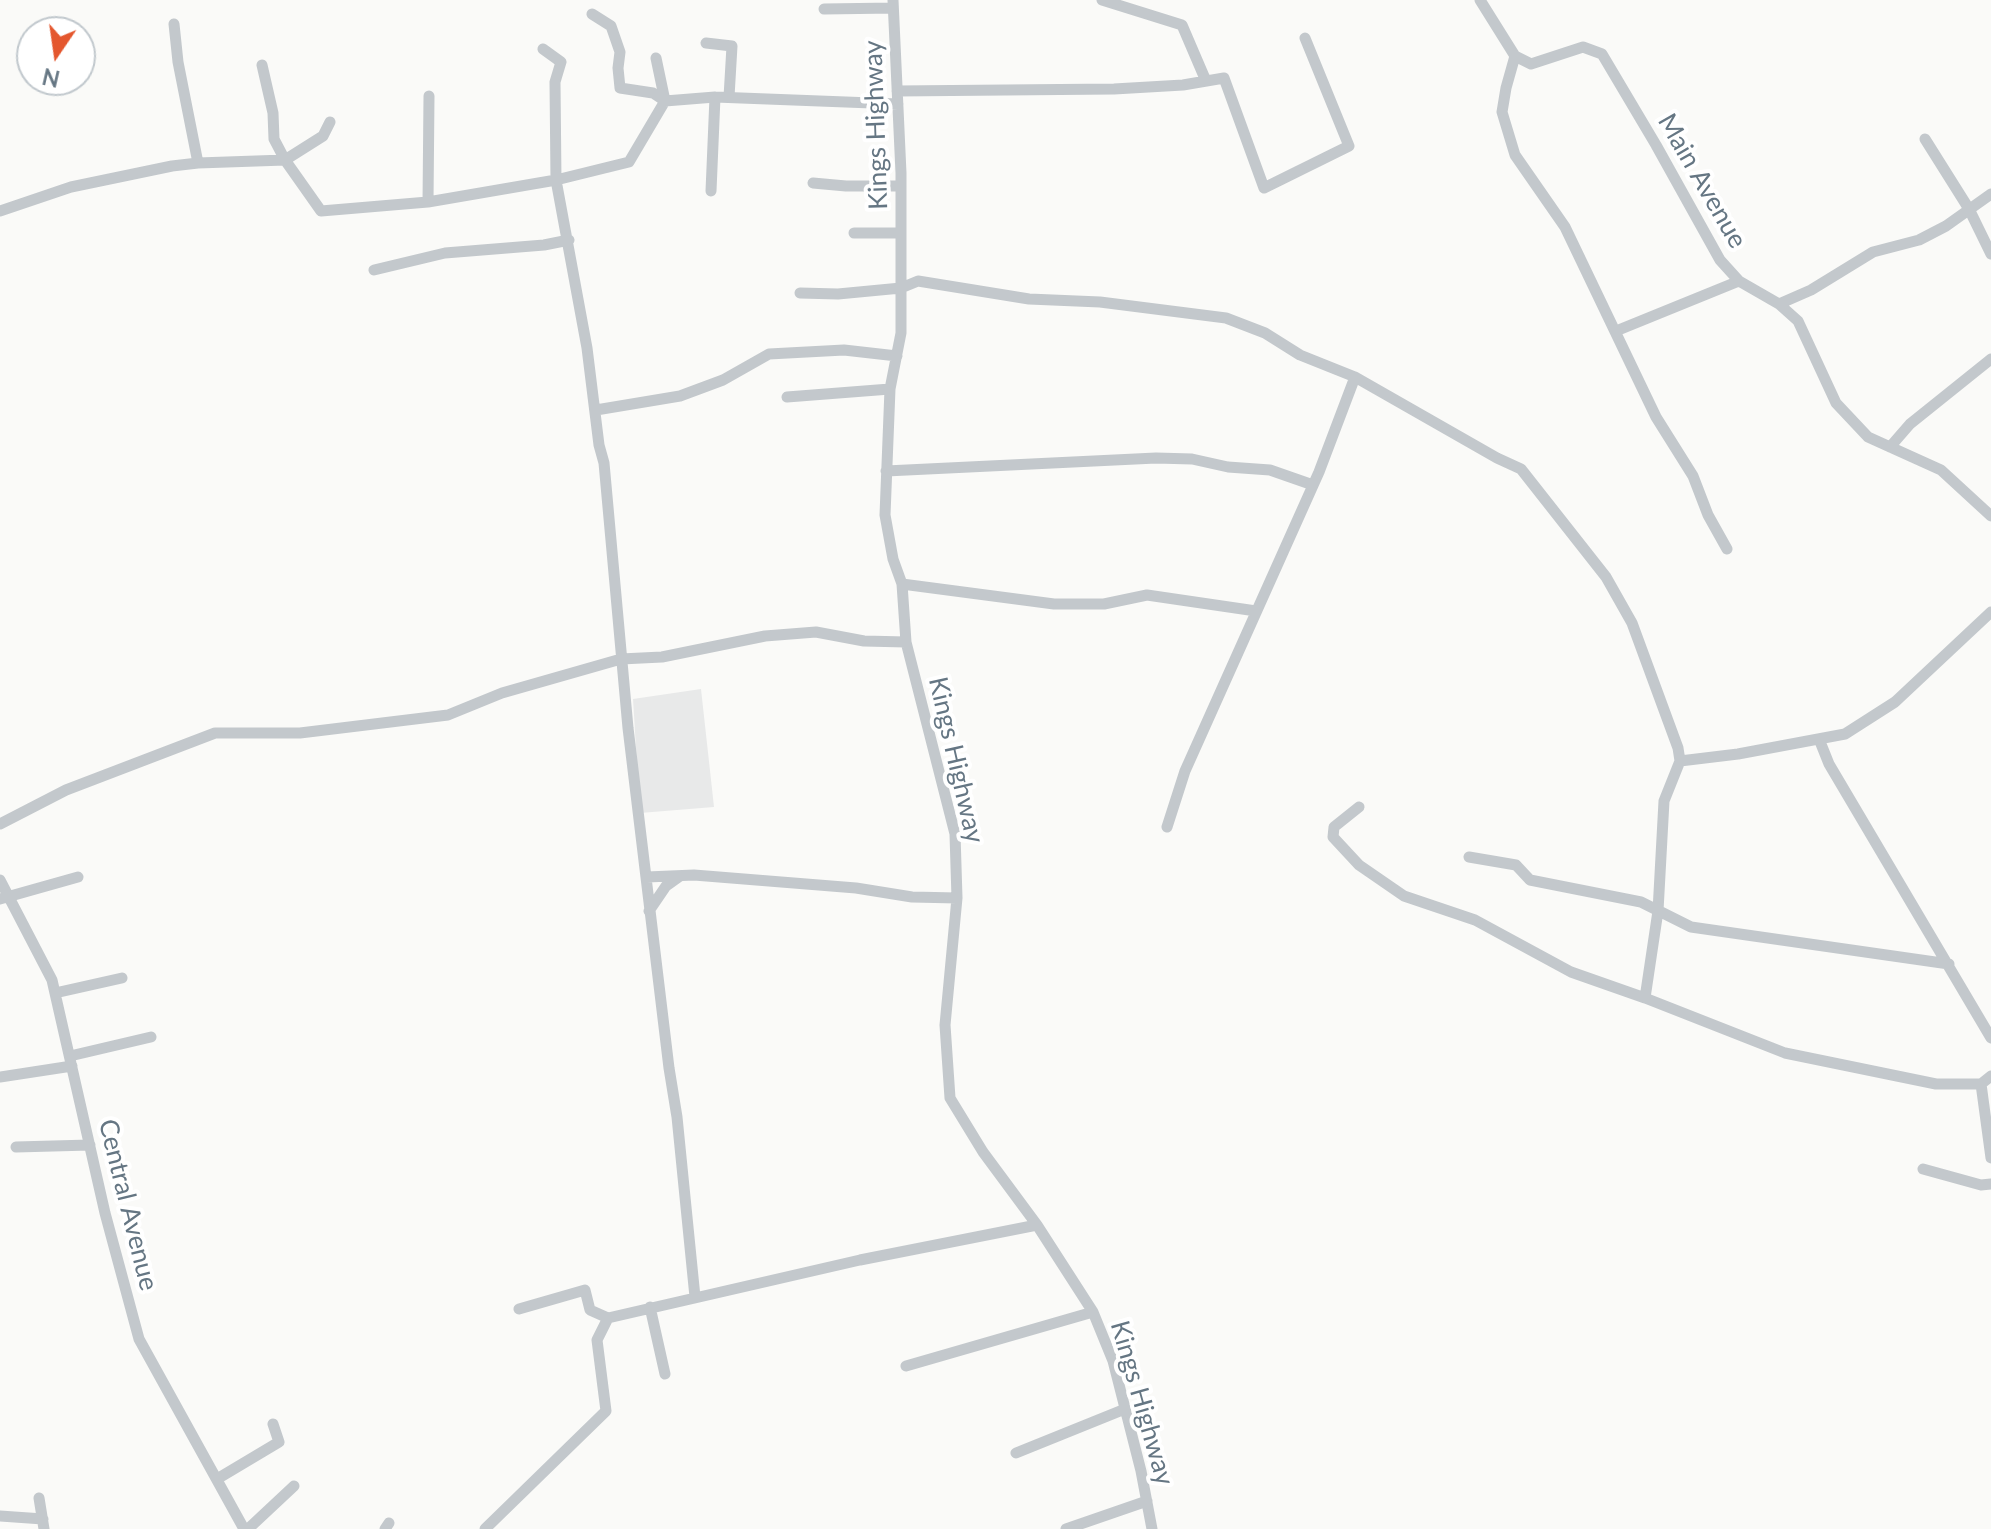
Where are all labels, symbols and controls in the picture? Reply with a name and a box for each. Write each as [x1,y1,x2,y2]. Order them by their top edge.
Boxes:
north arrow [16,16,96,96]
street label: Kings Highway [857,40,895,210]
text: N [40,63,62,93]
street label: Main Avenue [1651,108,1753,254]
street label: Kings Highway [922,674,990,846]
street label: Central Avenue [92,1116,164,1294]
street label: Kings Highway [1104,1317,1180,1489]

